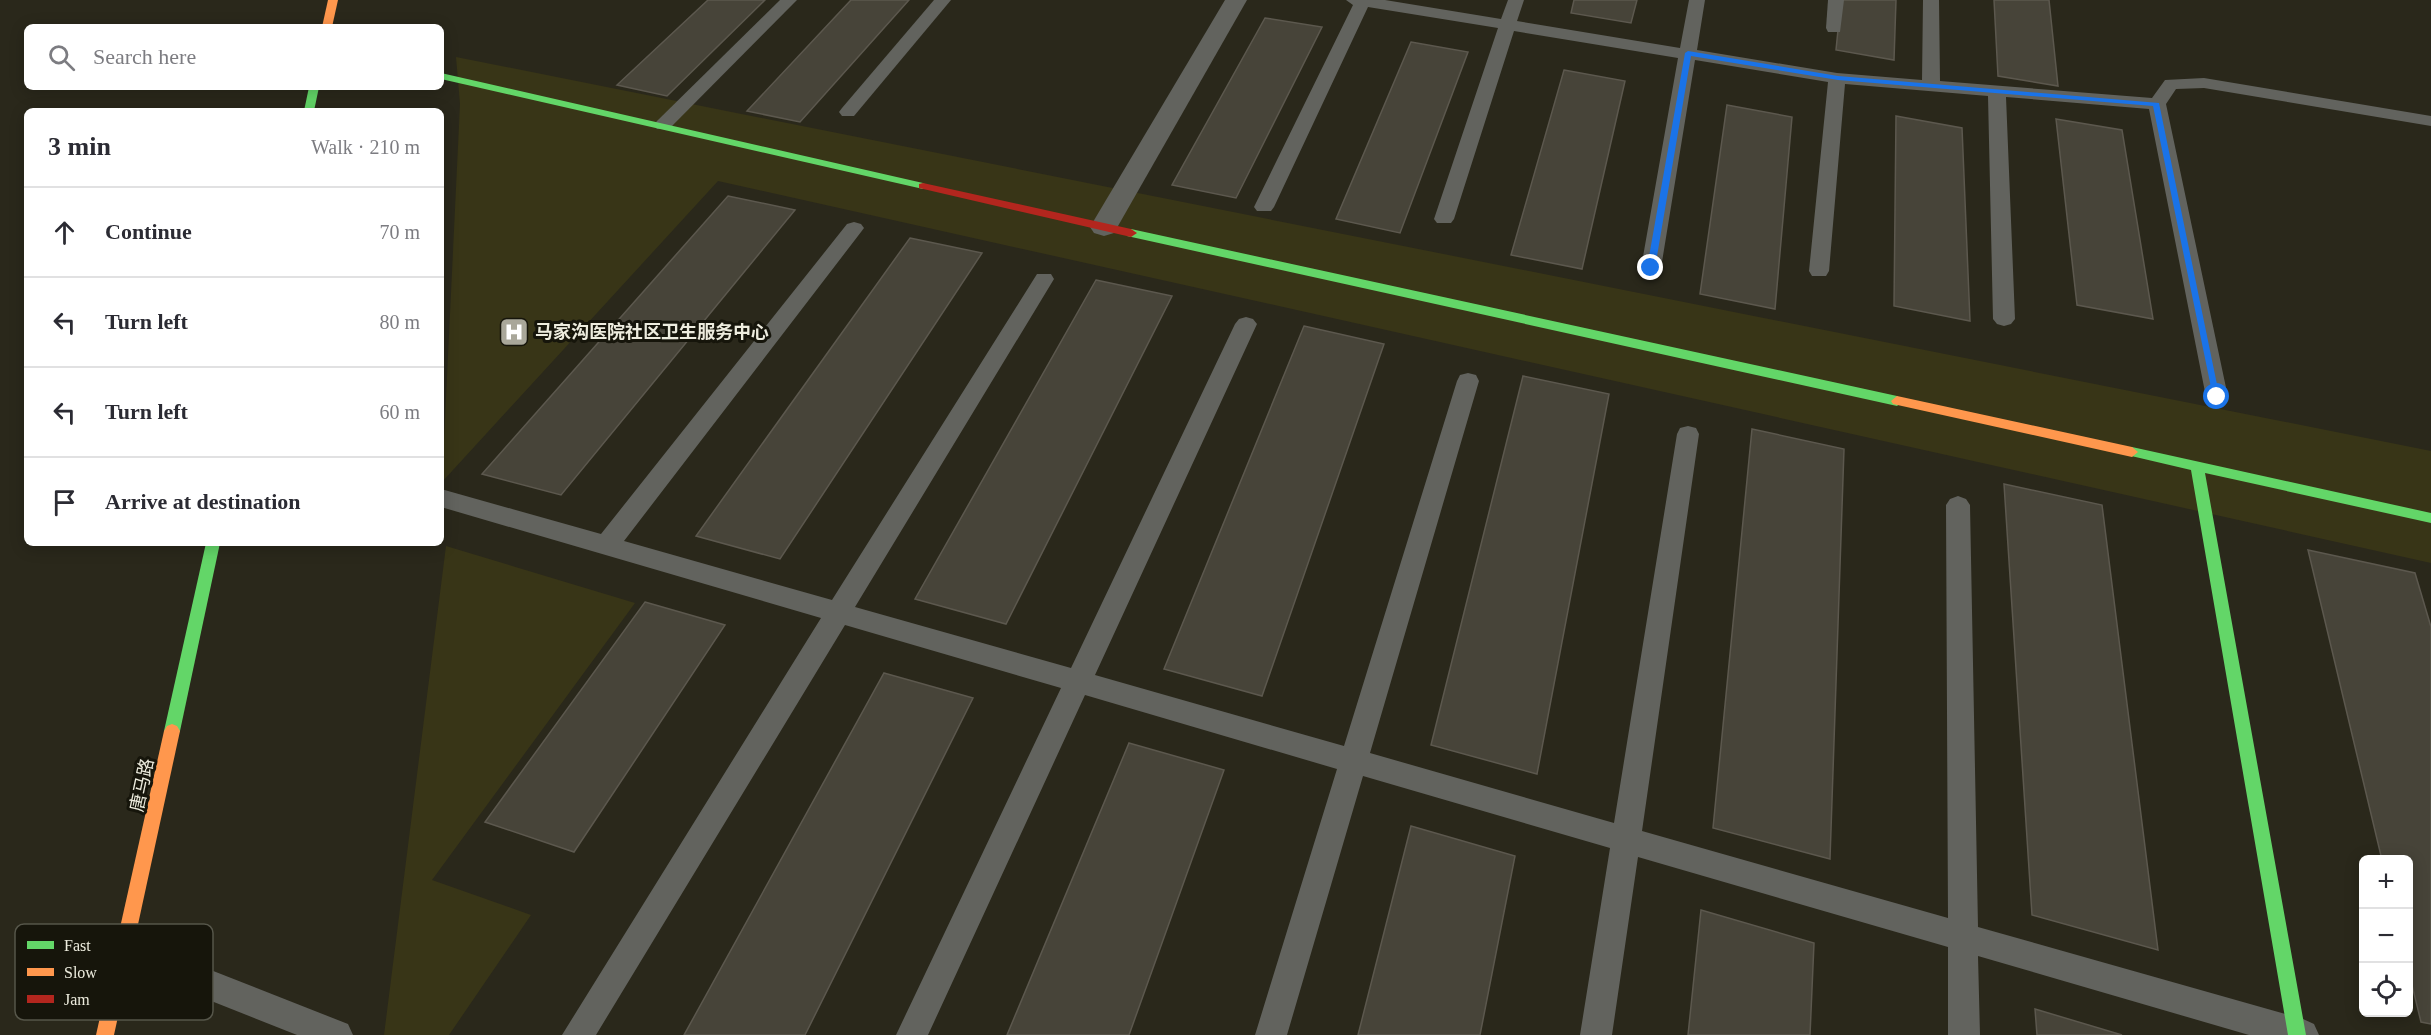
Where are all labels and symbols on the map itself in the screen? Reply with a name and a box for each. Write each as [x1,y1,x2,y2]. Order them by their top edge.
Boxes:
route end [1637,254,1663,280]
hospital icon: 马家沟医院社区卫生服务中心 [498,316,530,348]
place label: 马家沟医院社区卫生服务中心 [535,322,769,342]
route start [2203,383,2229,409]
street label: 唐马路 [127,757,157,813]
legend [15,924,213,1020]
text: Fast [64,937,91,954]
text: Slow [64,964,97,981]
text: Jam [64,991,90,1008]

